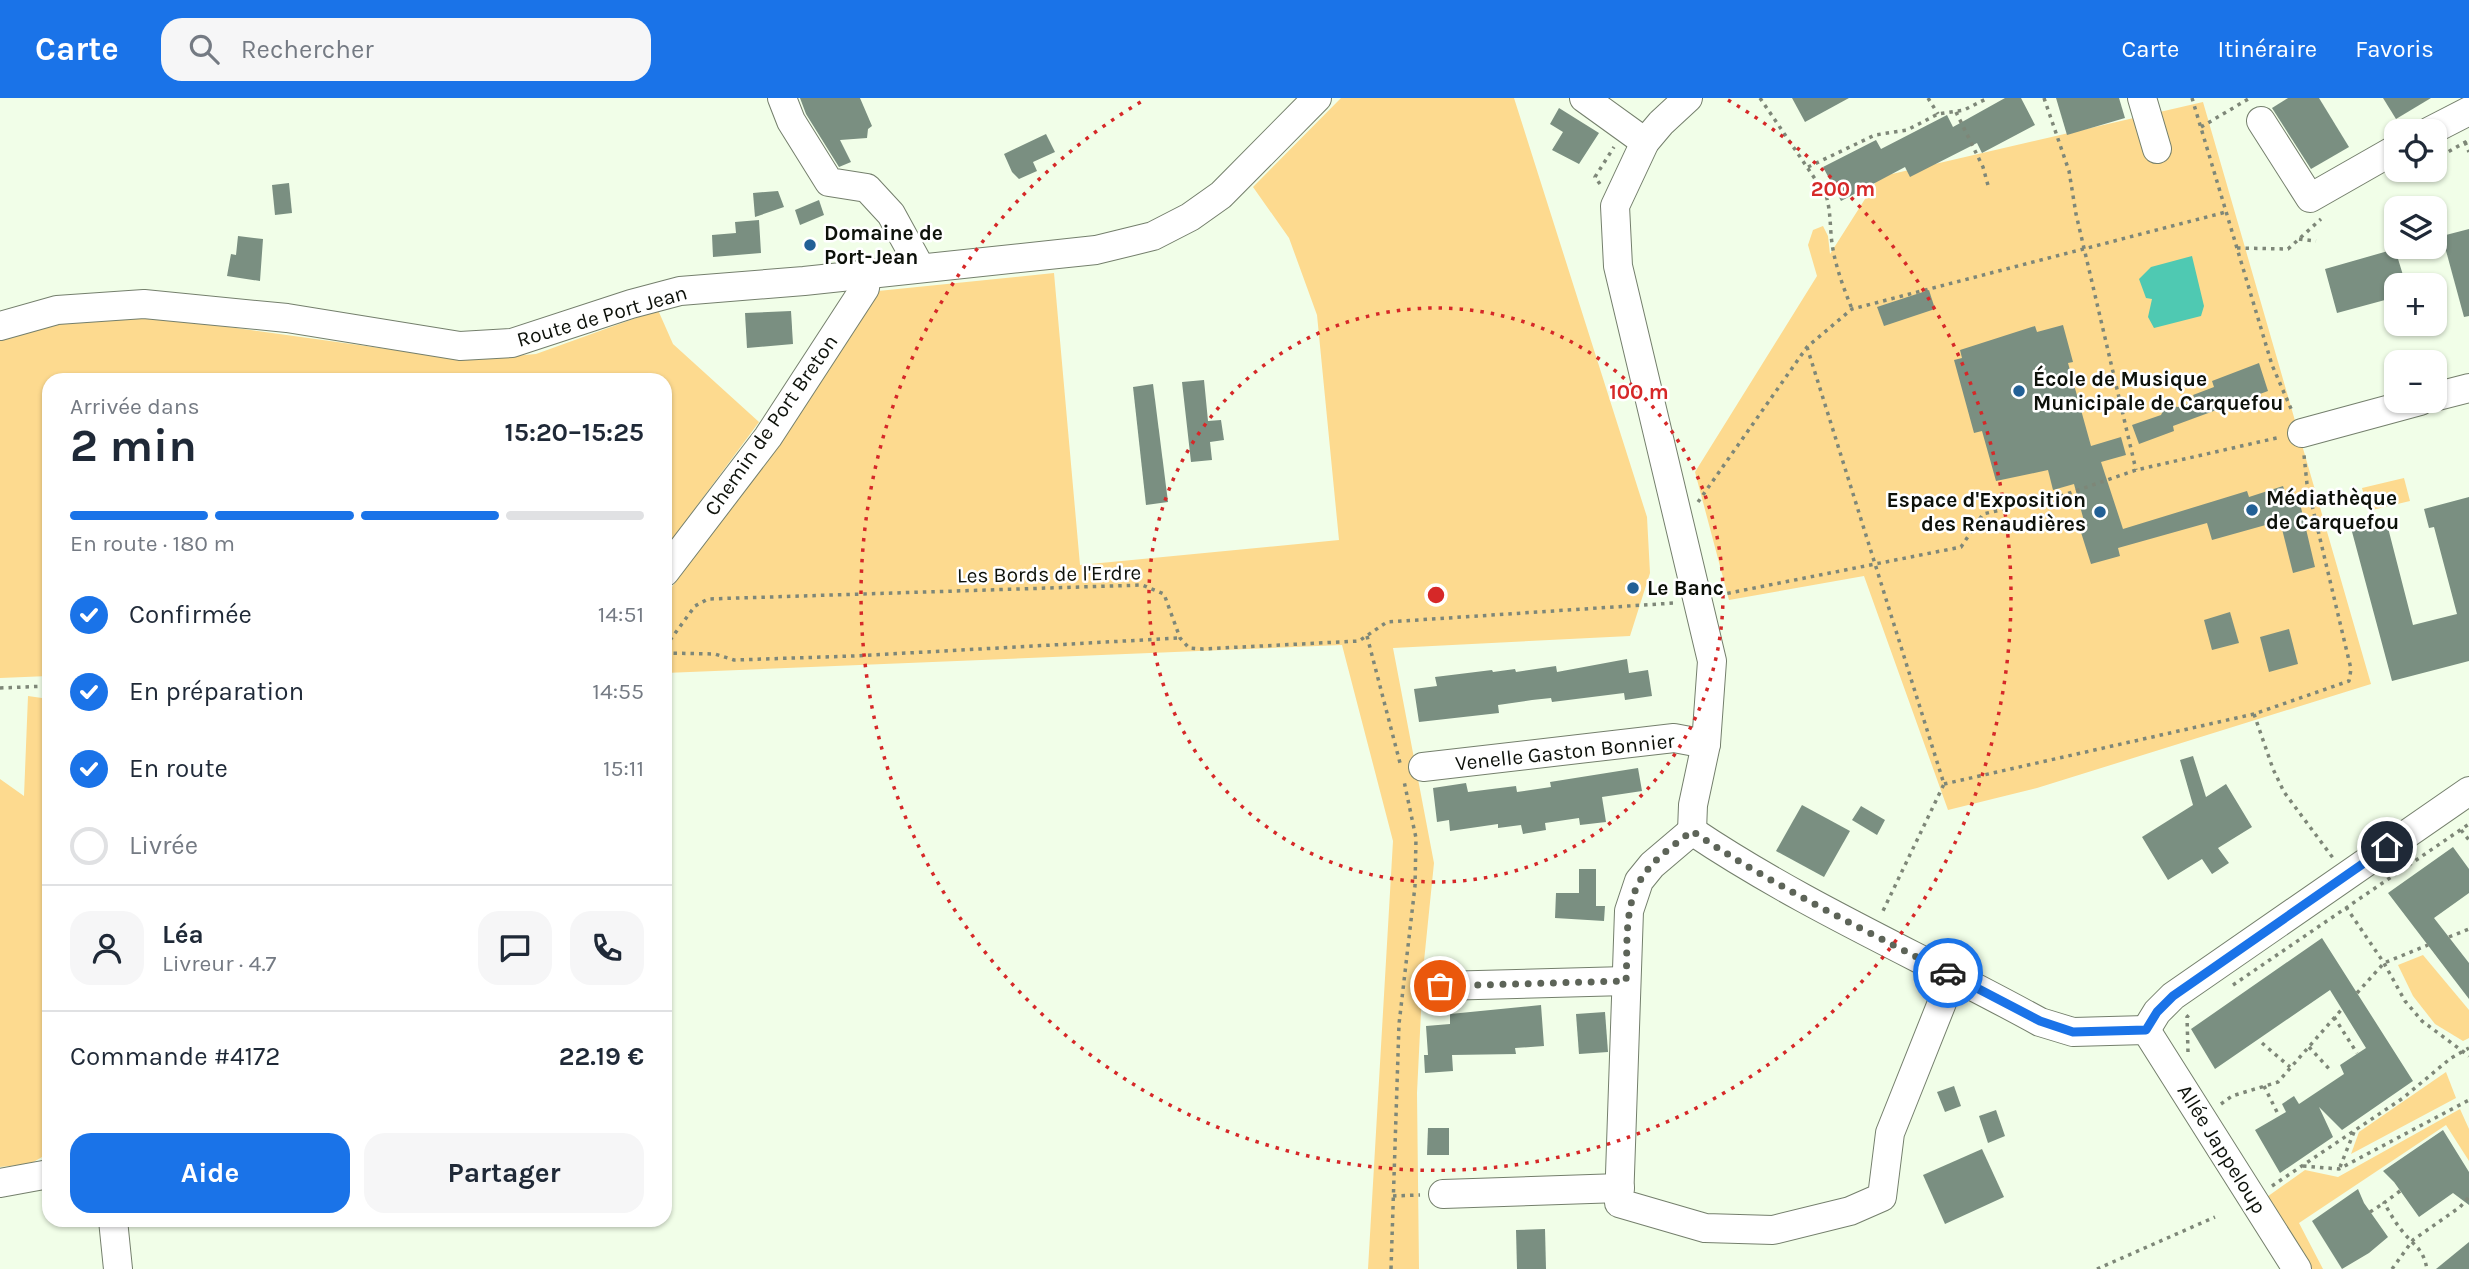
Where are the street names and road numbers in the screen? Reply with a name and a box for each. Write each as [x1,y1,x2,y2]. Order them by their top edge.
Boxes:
street label: Route de Port Jean [514,280,690,352]
street label: Chemin de Port Breton [699,330,843,520]
street label: Les Bords de l'Erdre [957,560,1141,588]
street label: Venelle Gaston Bonnier [1454,728,1676,775]
street label: Allée Jappeloup [2173,1080,2271,1218]

